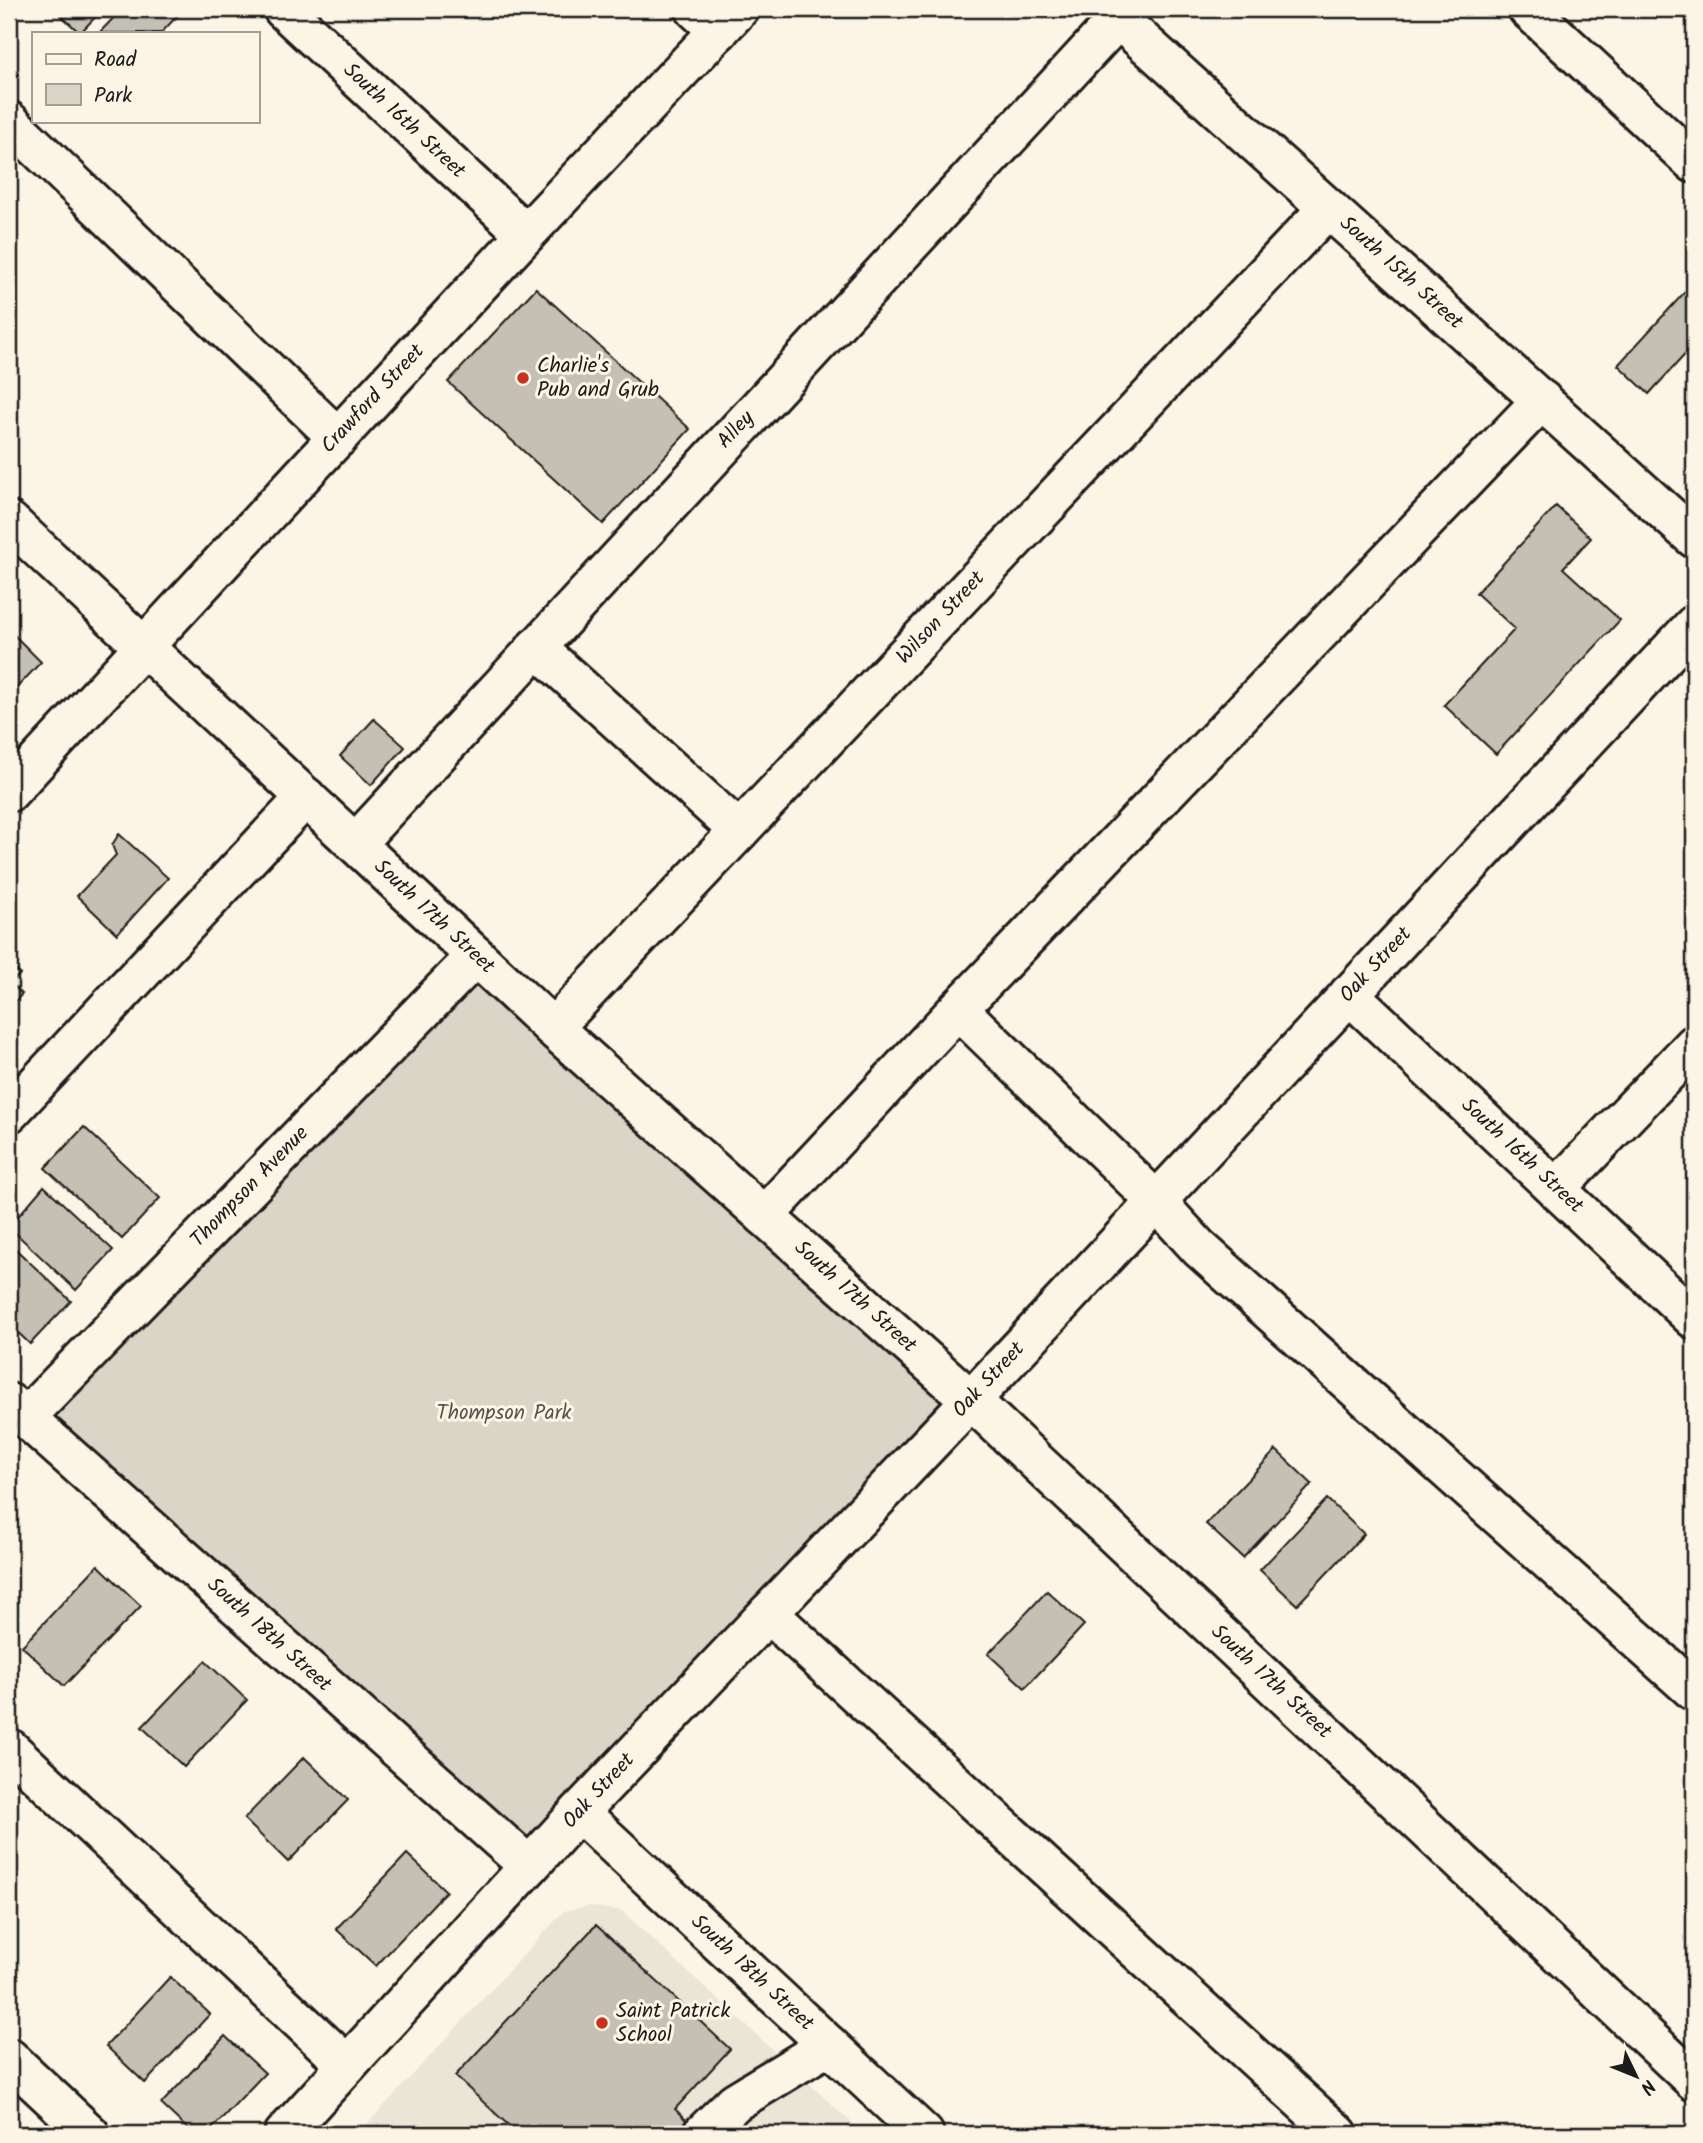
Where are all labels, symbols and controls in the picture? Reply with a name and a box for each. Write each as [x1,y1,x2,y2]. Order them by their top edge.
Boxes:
legend [32,32,259,122]
text: Road [94,44,137,77]
street label: South 16th Street [335,55,474,188]
text: Park [94,80,132,113]
street label: South 15th Street [1331,208,1471,339]
street label: Crawford Street [313,336,433,461]
place label: Charlie's Pub and Grub [537,350,659,407]
marker: Charlie's Pub and Grub [515,370,531,386]
street label: Alley [709,403,763,457]
street label: Wilson Street [889,563,994,672]
street label: South 17th Street [366,852,503,983]
street label: Oak Street [1332,919,1421,1011]
street label: South 16th Street [1453,1090,1592,1223]
street label: Thompson Avenue [183,1118,317,1256]
street label: South 17th Street [786,1233,925,1362]
street label: Oak Street [945,1334,1034,1426]
park label: Thompson Park [437,1397,572,1430]
street label: South 18th Street [199,1570,340,1701]
street label: South 17th Street [1203,1617,1340,1748]
street label: Oak Street [555,1745,644,1837]
street label: South 18th Street [683,1907,822,2040]
place label: Saint Patrick School [616,1995,730,2052]
marker: Saint Patrick School [594,2015,610,2031]
north arrow [1602,2042,1672,2112]
text: N [1632,2072,1662,2101]

